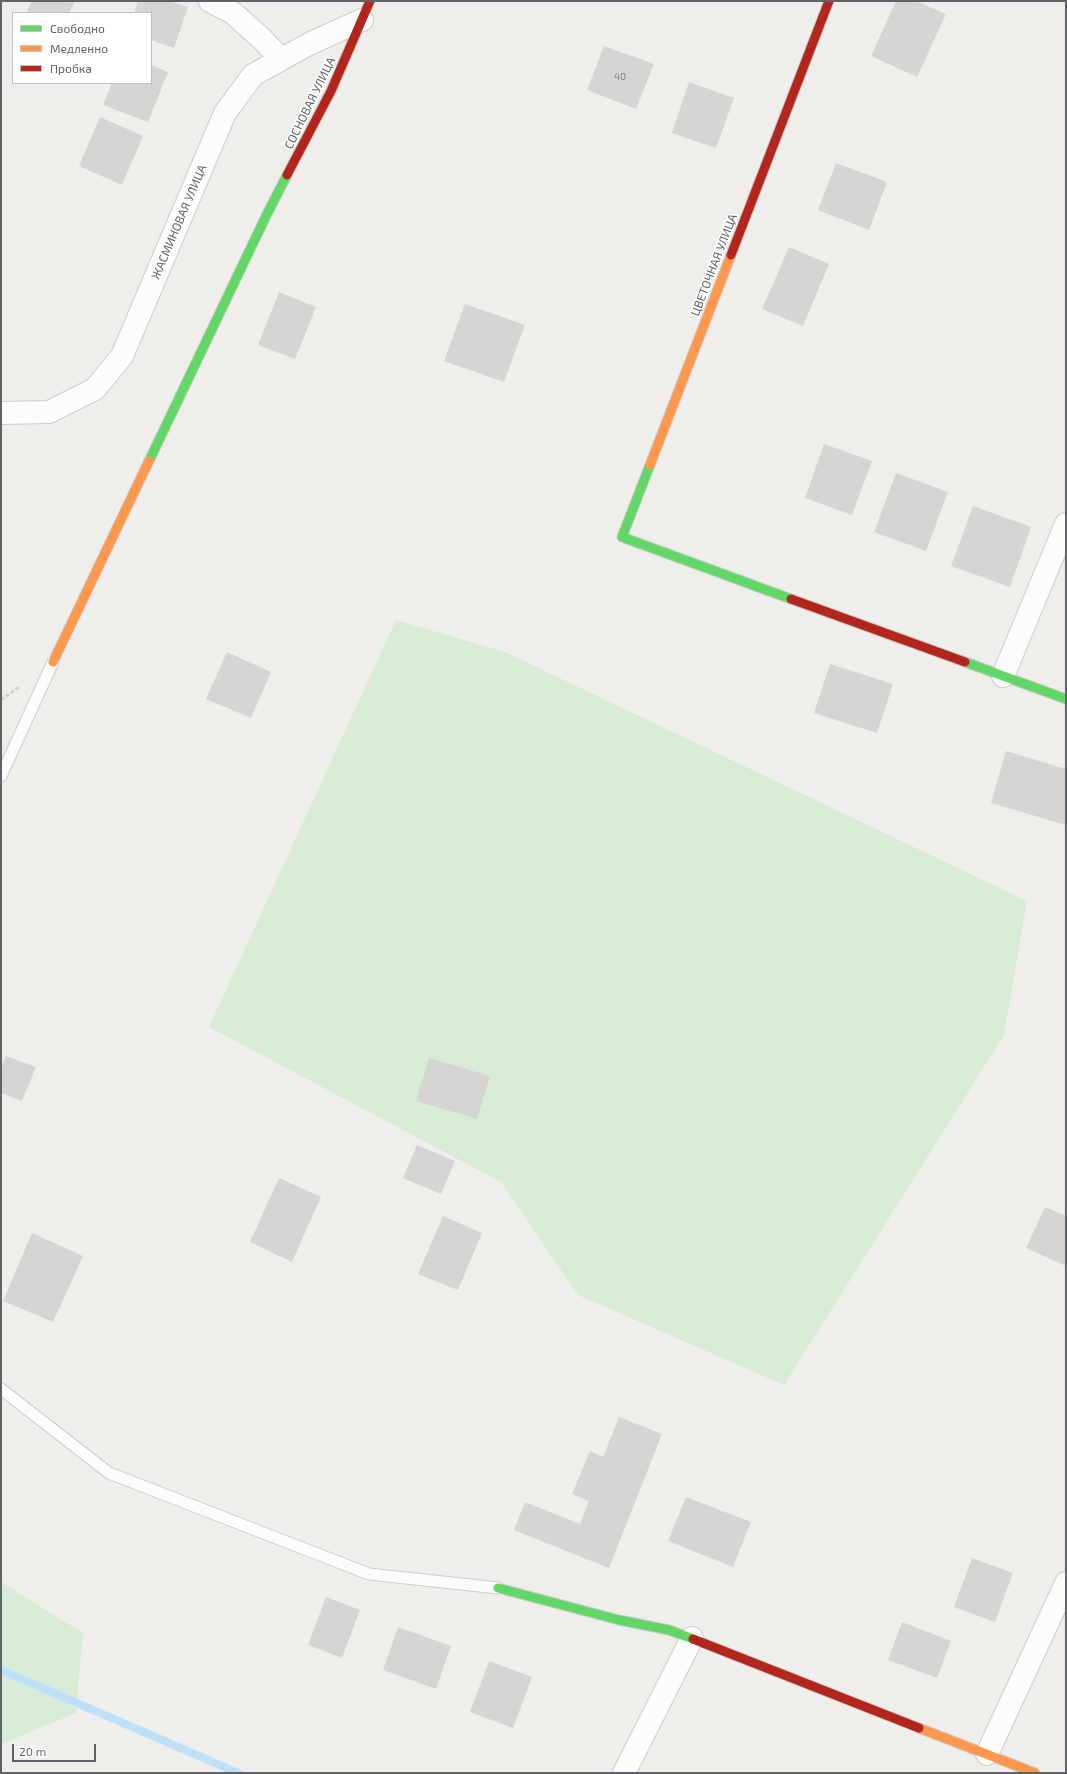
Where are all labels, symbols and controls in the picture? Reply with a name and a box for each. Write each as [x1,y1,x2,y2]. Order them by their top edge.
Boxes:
legend [12,12,152,84]
text: Свободно [50,21,105,35]
text: Медленно [50,41,108,55]
street label: СОСНОВАЯ УЛИЦА [281,55,339,151]
text: Пробка [50,61,92,75]
house number: 40 [614,71,626,83]
street label: ЖАСМИНОВАЯ УЛИЦА [148,163,210,281]
street label: ЦВЕТОЧНАЯ УЛИЦА [688,212,740,318]
scale bar [14,1736,98,1762]
text: 20 m [19,1744,46,1758]

